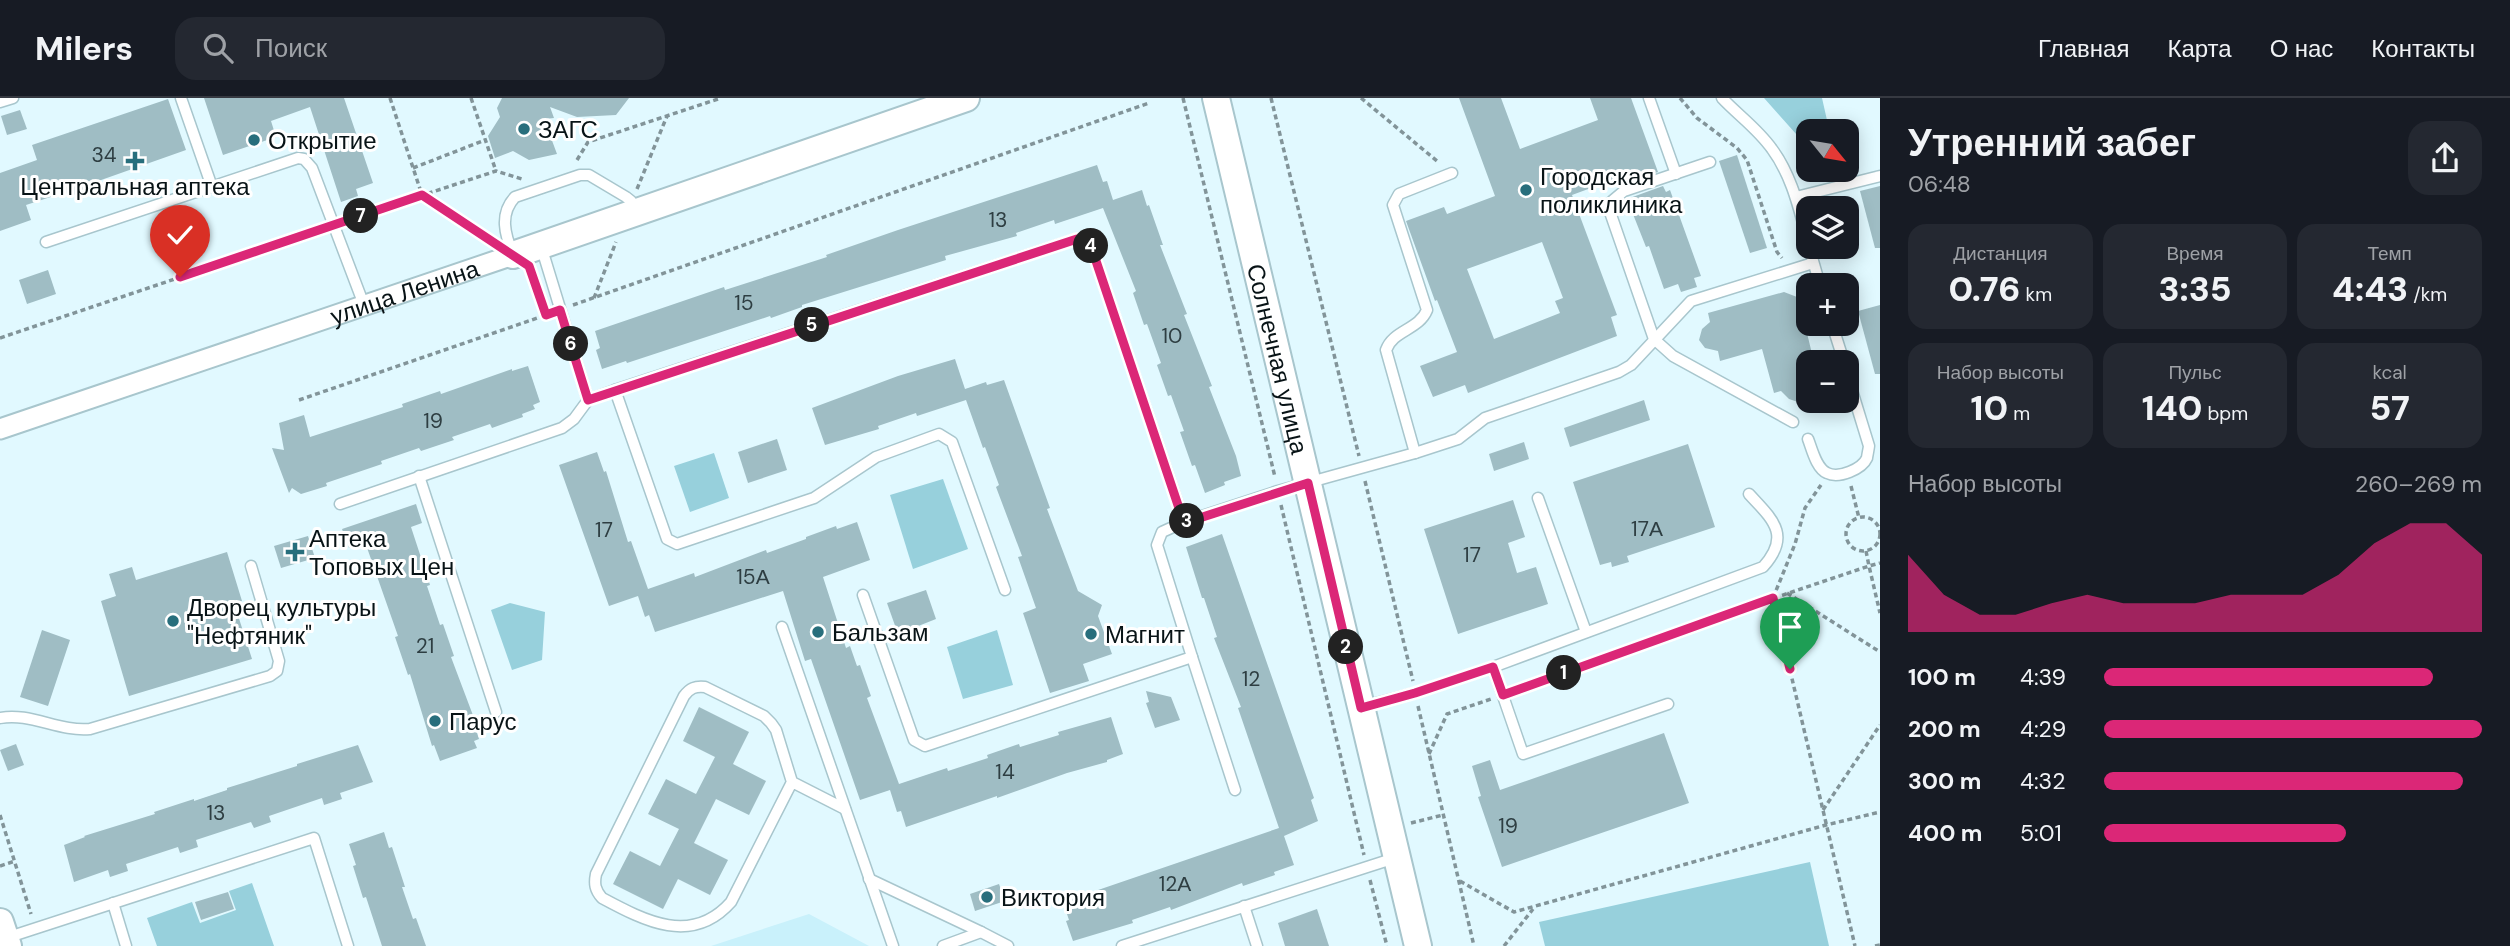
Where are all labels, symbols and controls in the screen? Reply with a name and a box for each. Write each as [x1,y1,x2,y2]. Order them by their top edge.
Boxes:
search box [175,17,665,80]
text: Milers [35,27,133,70]
icon: search [199,29,237,67]
text: Поиск [255,31,327,65]
text: Главная [2038,33,2129,64]
text: Карта [2167,33,2232,64]
text: О нас [2270,33,2333,64]
text: Контакты [2371,33,2475,64]
place label: ЗАГС [538,114,598,145]
text: Утренний забег [1908,118,2196,168]
north arrow [1796,119,1858,182]
map controls [1796,119,1859,413]
marker: ЗАГС [516,121,532,137]
button: share [2408,121,2482,195]
place label: Открытие [268,125,377,156]
marker: Открытие [246,132,262,148]
house number: 34 [91,141,117,169]
marker: Центральная аптека [127,153,143,169]
place label: Городская поликлиника [1540,161,1683,220]
text: 06:48 [1908,169,1971,199]
place label: Центральная аптека [20,171,250,202]
marker: Городская поликлиника [1518,182,1534,198]
button: layers [1796,196,1859,259]
pin: 7 [344,198,378,234]
text: 7 [355,203,366,228]
pin [150,205,210,277]
house number: 13 [989,206,1007,234]
icon: check [161,216,199,254]
pin: 4 [1074,228,1108,264]
text: 4 [1084,233,1097,258]
text: Дистанция [1953,241,2047,266]
text: Время [2166,241,2224,266]
text: Темп [2367,241,2412,266]
street label: улица Ленина [326,252,483,331]
street label: Солнечная улица [1240,260,1316,458]
text: 0.76 [1949,266,2021,312]
text: 3:35 [2158,266,2232,312]
text: 4:43 [2332,266,2408,312]
button: + [1796,273,1859,336]
text: km [2021,282,2052,307]
text: /km [2408,282,2447,307]
house number: 15 [734,289,754,317]
pin: 5 [794,308,830,342]
text: 5 [806,312,817,337]
house number: 10 [1162,322,1182,350]
pin: 6 [554,327,588,362]
text: 6 [564,331,577,356]
button: − [1796,350,1859,413]
text: Набор высоты [1937,360,2064,385]
text: Пульс [2168,360,2222,385]
text: kcal [2372,360,2407,385]
text: 10 [1971,385,2008,431]
text: 140 [2142,385,2202,431]
text: 57 [2369,385,2410,431]
text: m [2008,401,2030,426]
text: bpm [2202,401,2248,426]
house number: 19 [423,407,443,435]
text: Набор высоты [1908,469,2062,499]
text: 260–269 m [2355,469,2482,499]
pin: 3 [1170,504,1204,538]
text: 3 [1181,508,1192,533]
house number: 17А [1631,515,1663,543]
house number: 17 [595,516,613,544]
place label: Аптека Топовых Цен [309,523,454,582]
house number: 17 [1463,541,1481,569]
marker: Аптека Топовых Цен [287,544,303,560]
house number: 15А [736,563,770,591]
place label: Дворец культуры "Нефтяник" [187,592,376,651]
pin [1760,597,1820,669]
icon: arrive [1771,608,1809,646]
marker: Дворец культуры "Нефтяник" [165,613,181,629]
place label: Бальзам [832,617,928,648]
place label: Магнит [1105,619,1185,650]
marker: Бальзам [810,624,826,640]
marker: Магнит [1083,626,1099,642]
pin: 2 [1328,630,1364,664]
house number: 21 [416,632,434,660]
text: 2 [1340,634,1351,659]
pin: 1 [1546,656,1582,690]
text: 1 [1560,660,1567,685]
text: 100 m [1908,662,1976,692]
text: 4:39 [2020,662,2066,692]
house number: 12 [1242,665,1260,693]
place label: Парус [449,706,516,737]
marker: Парус [427,713,443,729]
text: 200 m [1908,714,1981,744]
text: 4:29 [2020,714,2066,744]
house number: 14 [995,758,1015,786]
text: 300 m [1908,766,1981,796]
text: 4:32 [2020,766,2065,796]
house number: 13 [207,799,225,827]
house number: 19 [1498,812,1518,840]
text: 400 m [1908,818,1982,848]
text: 5:01 [2020,818,2062,848]
house number: 12А [1159,870,1191,898]
place label: Виктория [1001,882,1105,913]
marker: Виктория [979,889,995,905]

